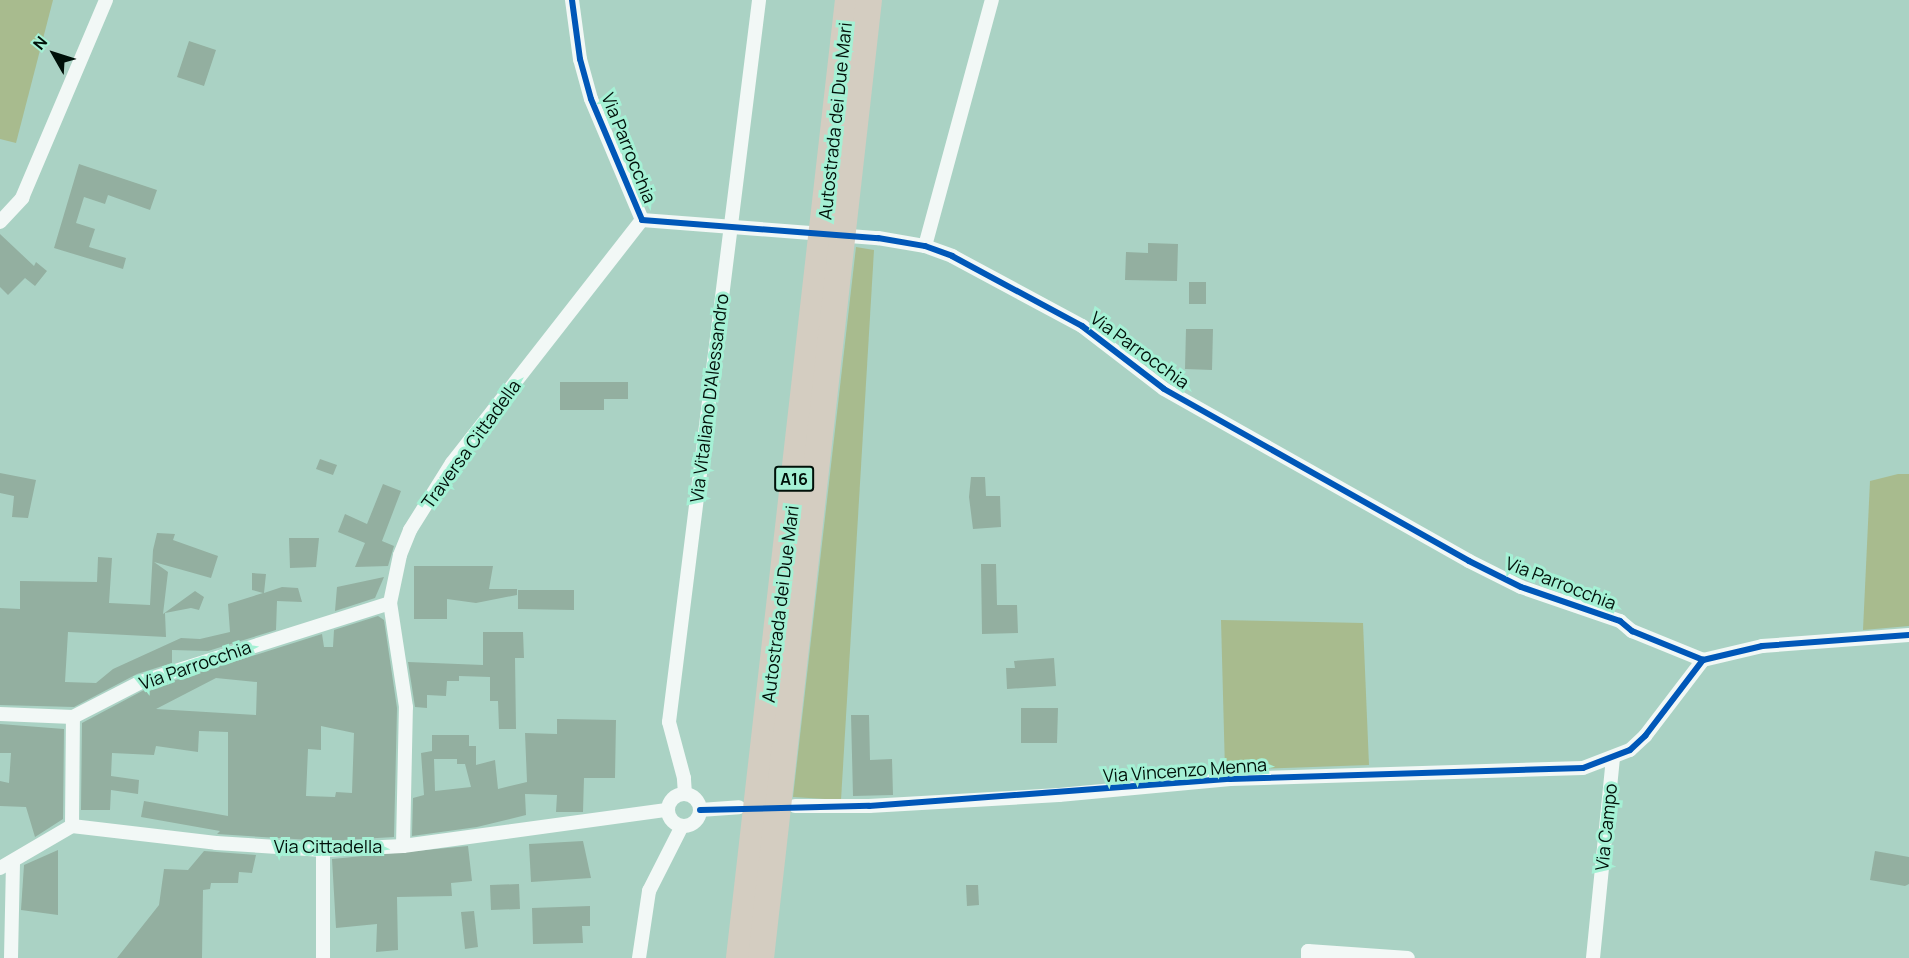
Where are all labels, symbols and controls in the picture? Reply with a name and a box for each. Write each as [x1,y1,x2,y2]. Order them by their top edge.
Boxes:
street label: Autostrada dei Due Mari [814,21,856,221]
north arrow [24,24,84,84]
text: N [28,31,52,54]
street label: Via Parrocchia [597,90,661,206]
street label: Via Vitaliano D'Alessandro [685,292,733,504]
street label: Via Parrocchia [1086,307,1194,393]
street label: Traversa Cittadella [417,375,525,513]
road number: A16 [773,466,815,492]
street label: Autostrada dei Due Mari [757,504,803,704]
street label: Via Parrocchia [1503,552,1619,614]
street label: Via Parrocchia [136,636,254,694]
street label: Via Vincenzo Menna [1102,754,1268,786]
street label: Via Campo [1591,782,1621,872]
street label: Via Cittadella [274,835,382,857]

